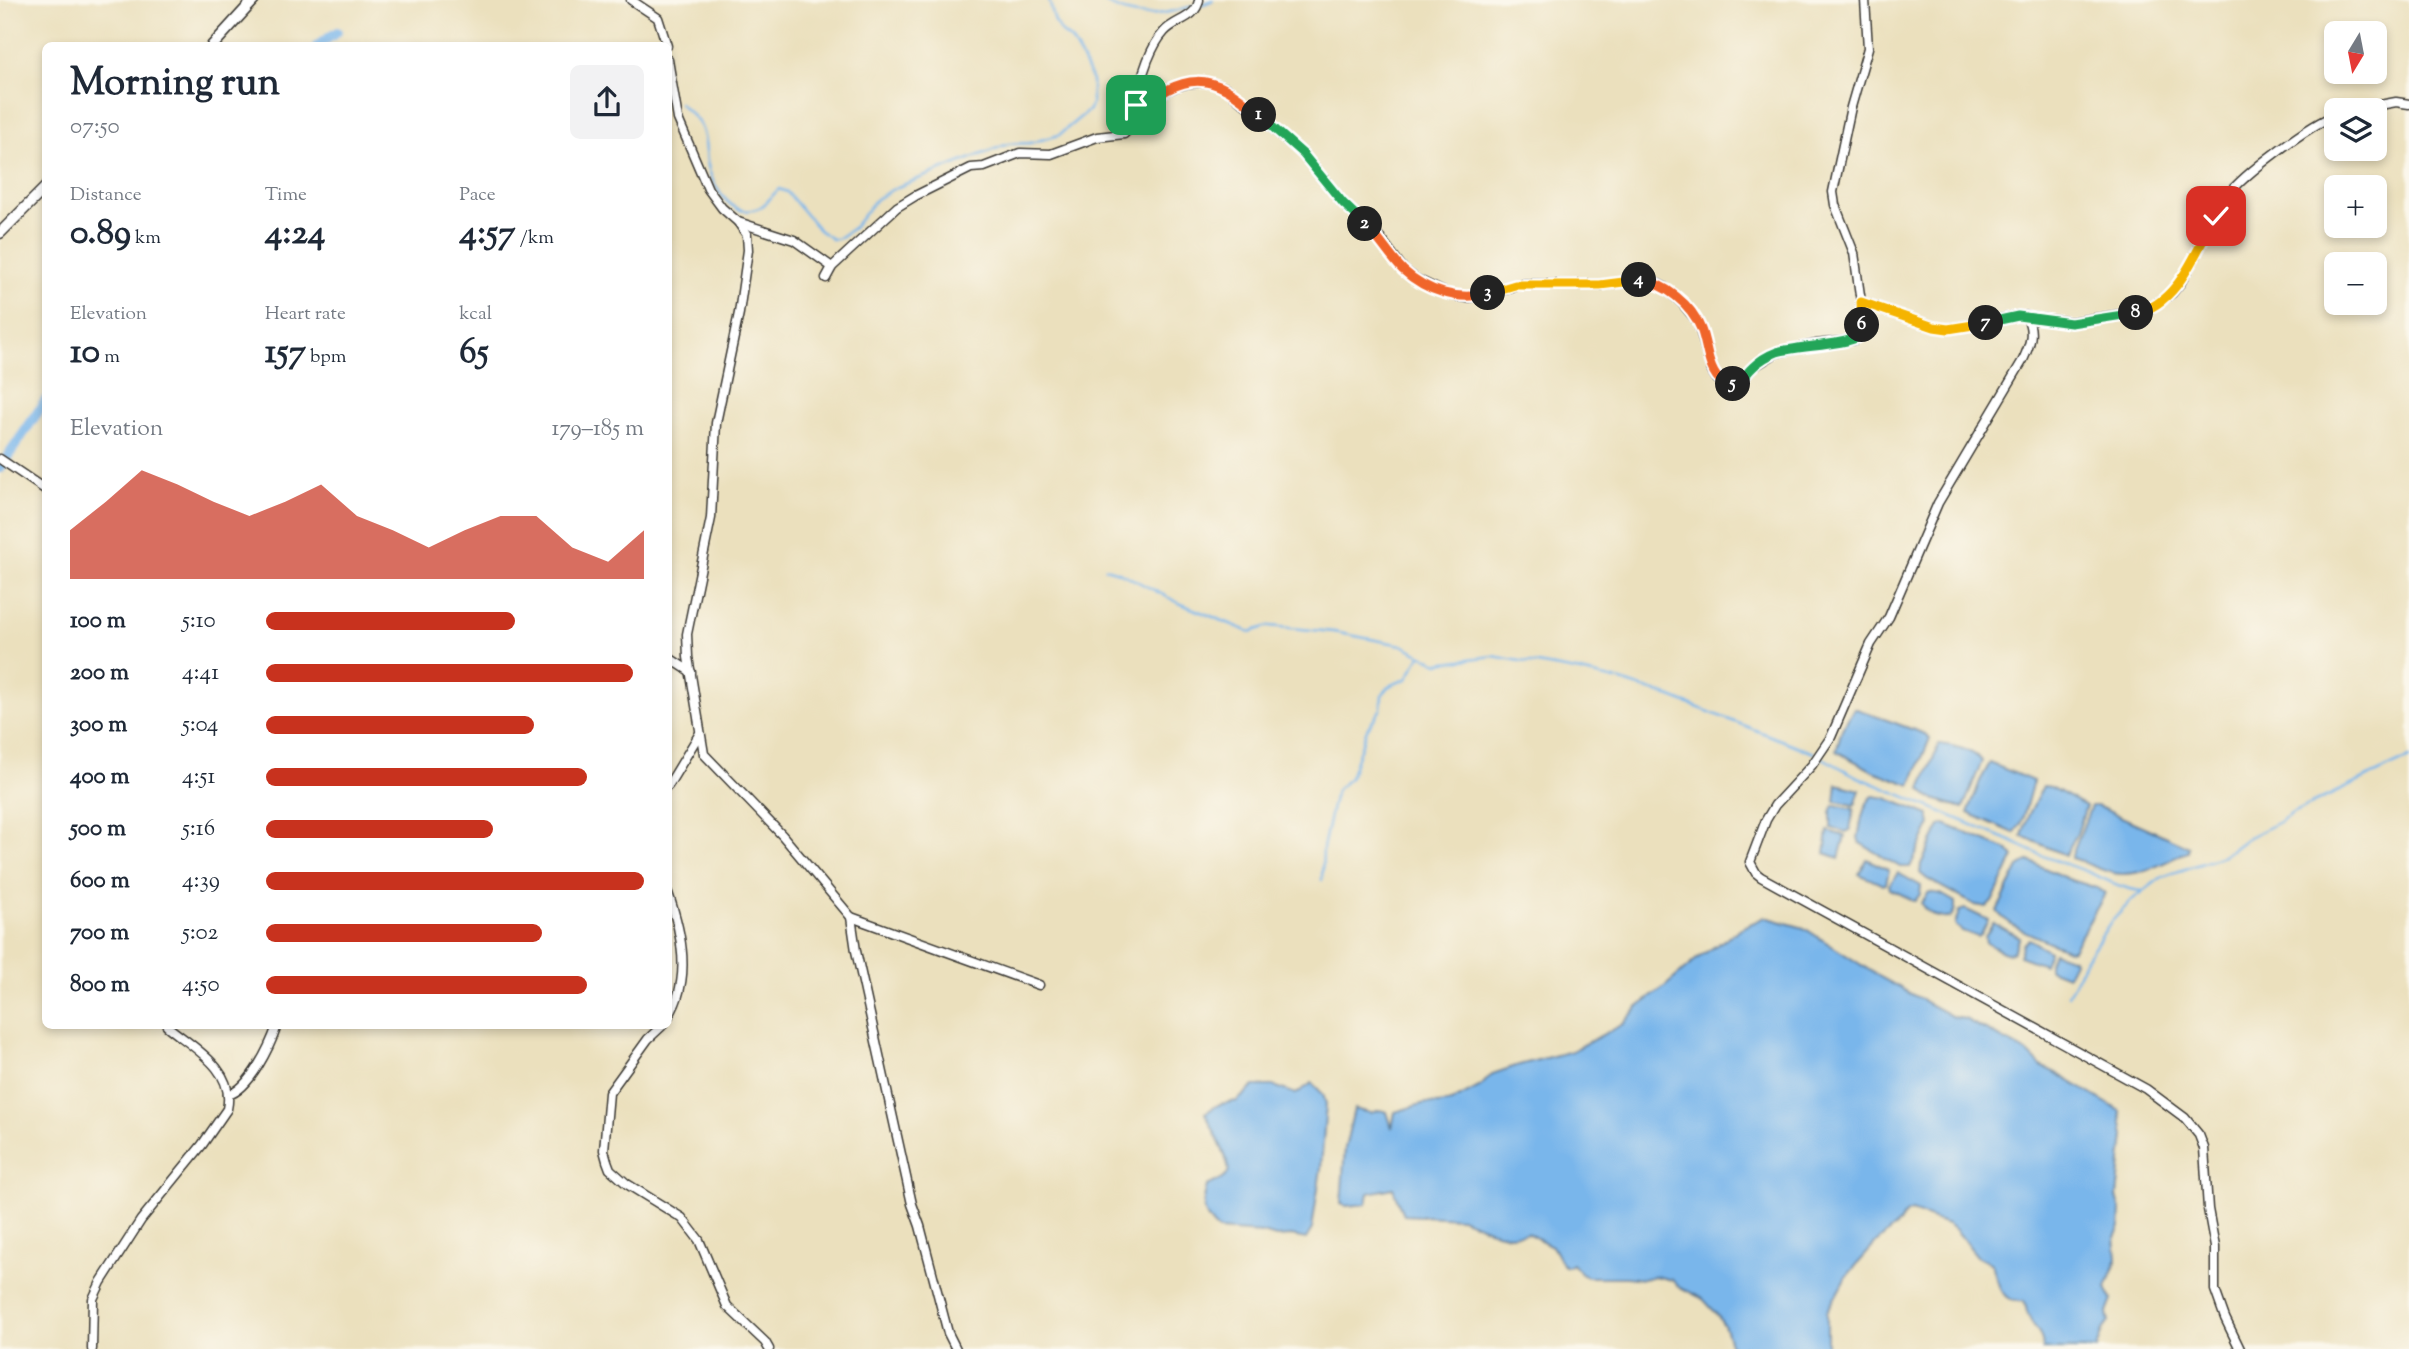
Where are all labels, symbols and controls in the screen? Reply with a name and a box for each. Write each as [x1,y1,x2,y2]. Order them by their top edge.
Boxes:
north arrow [2324,21,2387,84]
map controls [2324,21,2387,315]
text: Morning run [70,58,280,112]
button: share [570,65,644,139]
pin [1106,75,1166,135]
icon: arrive [1117,86,1155,124]
pin: 1 [1242,97,1276,132]
button: layers [2324,98,2387,161]
text: 1 [1255,101,1262,128]
text: 07:50 [70,111,120,144]
button: + [2324,175,2387,238]
text: Distance [70,182,142,209]
text: Time [265,182,307,209]
text: Pace [459,182,496,209]
pin [2186,186,2246,246]
icon: check [2197,197,2235,235]
pin: 2 [1348,206,1382,242]
text: 0.89 [70,209,131,260]
text: 4:24 [265,209,325,260]
text: 4:57 [459,209,516,260]
text: 2 [1360,210,1369,237]
text: km [131,225,161,252]
text: /km [516,225,554,252]
button: − [2324,252,2387,315]
pin: 4 [1622,262,1656,298]
text: 4 [1634,266,1643,293]
pin: 3 [1470,276,1506,310]
text: 3 [1484,279,1491,306]
pin: 8 [2118,296,2154,330]
text: 8 [2131,299,2140,326]
text: Elevation [70,301,147,328]
text: Heart rate [265,301,346,328]
text: kcal [459,301,492,328]
pin: 7 [1968,306,2004,340]
pin: 6 [1844,308,1880,342]
text: 7 [1981,309,1990,336]
text: 6 [1857,311,1866,338]
text: 10 [70,328,100,379]
text: 157 [265,328,306,379]
text: 65 [459,328,489,379]
text: m [100,344,120,371]
text: bpm [306,344,347,371]
pin: 5 [1716,366,1750,402]
text: 5 [1729,370,1736,397]
text: Elevation [70,413,163,446]
text: 179–185 m [552,413,644,446]
text: 100 m [70,605,126,638]
text: 5:10 [182,605,216,638]
text: 200 m [70,657,129,690]
text: 4:41 [182,657,219,690]
text: 300 m [70,709,127,742]
text: 5:04 [182,709,218,742]
text: 400 m [70,761,130,794]
text: 4:51 [182,761,215,794]
text: 500 m [70,813,126,846]
text: 5:16 [182,813,215,846]
text: 600 m [70,865,130,898]
text: 4:39 [182,865,220,898]
text: 700 m [70,917,129,950]
text: 5:02 [182,917,218,950]
text: 800 m [70,969,130,1002]
text: 4:50 [182,969,220,1002]

